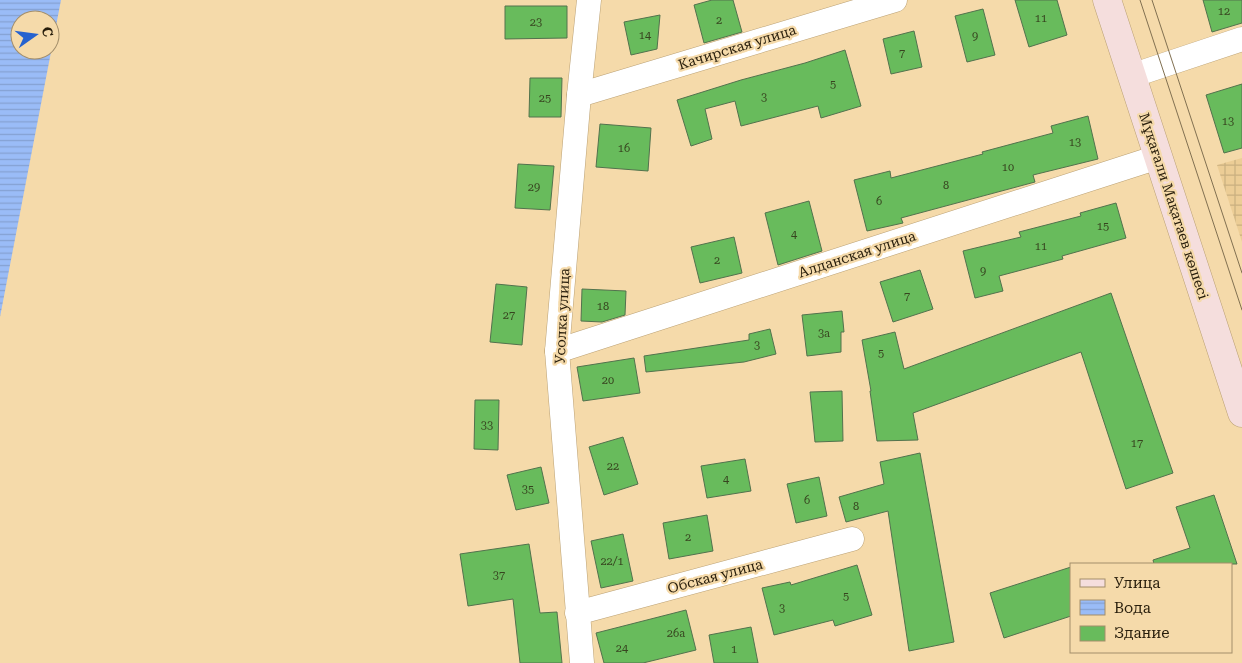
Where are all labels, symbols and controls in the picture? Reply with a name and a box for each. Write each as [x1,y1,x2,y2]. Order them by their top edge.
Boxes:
house number: 12 [1218,5,1230,18]
north arrow [10,10,60,60]
house number: 11 [1035,12,1047,25]
house number: 2 [716,14,722,27]
house number: 23 [530,16,542,29]
street label: Качирская улица [676,21,798,73]
text: С [39,25,57,39]
house number: 14 [639,29,652,42]
house number: 9 [972,30,978,43]
house number: 7 [899,47,905,60]
house number: 5 [830,78,836,91]
house number: 3 [761,91,767,104]
house number: 25 [539,92,551,105]
street label: Мұқағали Мақатаев көшесі [1136,111,1212,302]
house number: 13 [1222,115,1234,128]
house number: 13 [1069,136,1081,149]
house number: 16 [618,142,630,155]
house number: 10 [1002,161,1014,174]
house number: 8 [943,179,949,192]
house number: 29 [528,181,540,194]
house number: 6 [876,195,882,208]
house number: 15 [1097,220,1109,233]
street label: Алданская улица [796,227,918,281]
house number: 4 [791,228,798,241]
house number: 11 [1035,240,1047,253]
house number: 2 [714,254,720,267]
house number: 9 [980,265,986,278]
street label: Усолка улица [551,267,573,364]
house number: 7 [904,290,910,303]
house number: 18 [597,300,609,313]
house number: 27 [503,309,515,322]
house number: 3а [818,327,830,340]
house number: 3 [754,339,760,352]
house number: 5 [878,347,884,360]
house number: 20 [602,374,614,387]
house number: 33 [481,419,493,432]
house number: 17 [1131,437,1143,450]
house number: 22 [607,460,619,473]
house number: 4 [723,473,730,486]
house number: 35 [522,483,534,496]
house number: 6 [804,494,810,507]
house number: 8 [853,500,859,513]
house number: 2 [685,531,691,544]
house number: 22/1 [600,555,624,568]
street label: Обская улица [666,556,765,596]
legend [1070,563,1232,653]
house number: 37 [493,569,505,582]
text: Улица [1114,574,1160,592]
house number: 5 [843,590,849,603]
text: Вода [1114,599,1151,617]
house number: 3 [779,602,785,615]
text: Здание [1114,624,1170,642]
house number: 26а [667,627,685,640]
house number: 24 [616,642,629,655]
house number: 1 [731,643,737,656]

